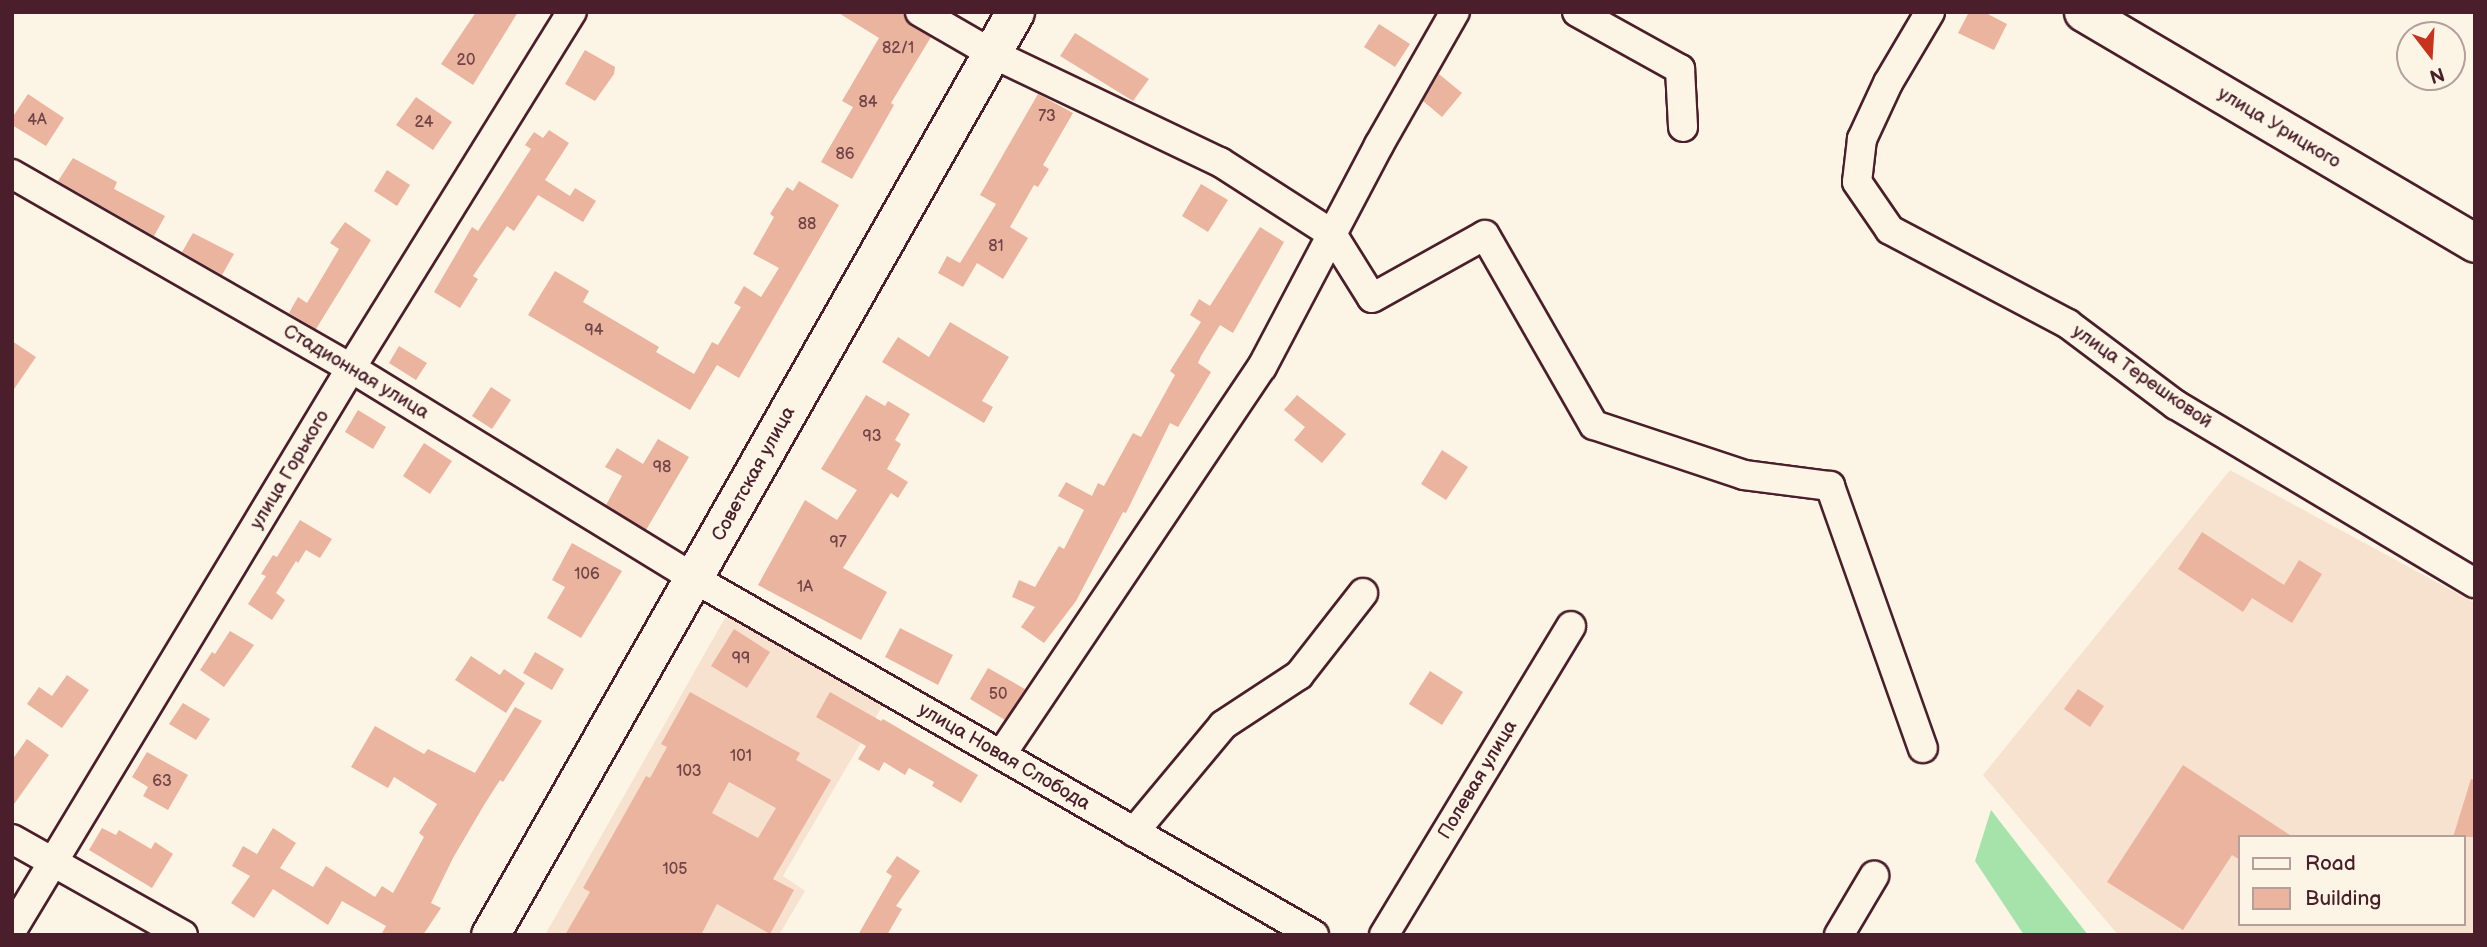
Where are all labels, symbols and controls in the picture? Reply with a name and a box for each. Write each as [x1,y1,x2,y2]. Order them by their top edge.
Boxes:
north arrow [2396,21,2466,91]
house number: 82/1 [882,39,914,59]
house number: 20 [457,51,475,71]
text: N [2427,62,2447,88]
street label: улица Урицкого [2213,82,2345,174]
house number: 84 [858,93,878,113]
house number: 73 [1038,107,1056,127]
house number: 4А [27,111,47,131]
house number: 24 [415,113,433,133]
house number: 86 [835,145,855,165]
house number: 88 [798,215,816,235]
house number: 81 [988,237,1004,257]
street label: Стадионная улица [279,320,433,424]
street label: улица Терешковой [2068,320,2216,434]
house number: 94 [584,321,604,341]
street label: Советская улица [708,403,800,545]
street label: улица Горького [246,406,334,534]
house number: 93 [862,427,882,447]
house number: 98 [653,458,671,478]
house number: 97 [829,533,847,553]
house number: 106 [574,565,600,585]
house number: 1А [797,578,813,598]
house number: 99 [732,649,750,669]
house number: 50 [989,685,1007,705]
street label: улица Новая Слобода [914,698,1094,816]
street label: Полевая улица [1434,716,1522,844]
house number: 101 [730,747,752,767]
house number: 103 [676,762,702,782]
house number: 63 [152,772,172,792]
legend [2238,835,2466,926]
text: Road [2305,851,2356,876]
house number: 105 [663,860,687,880]
text: Building [2305,886,2381,911]

